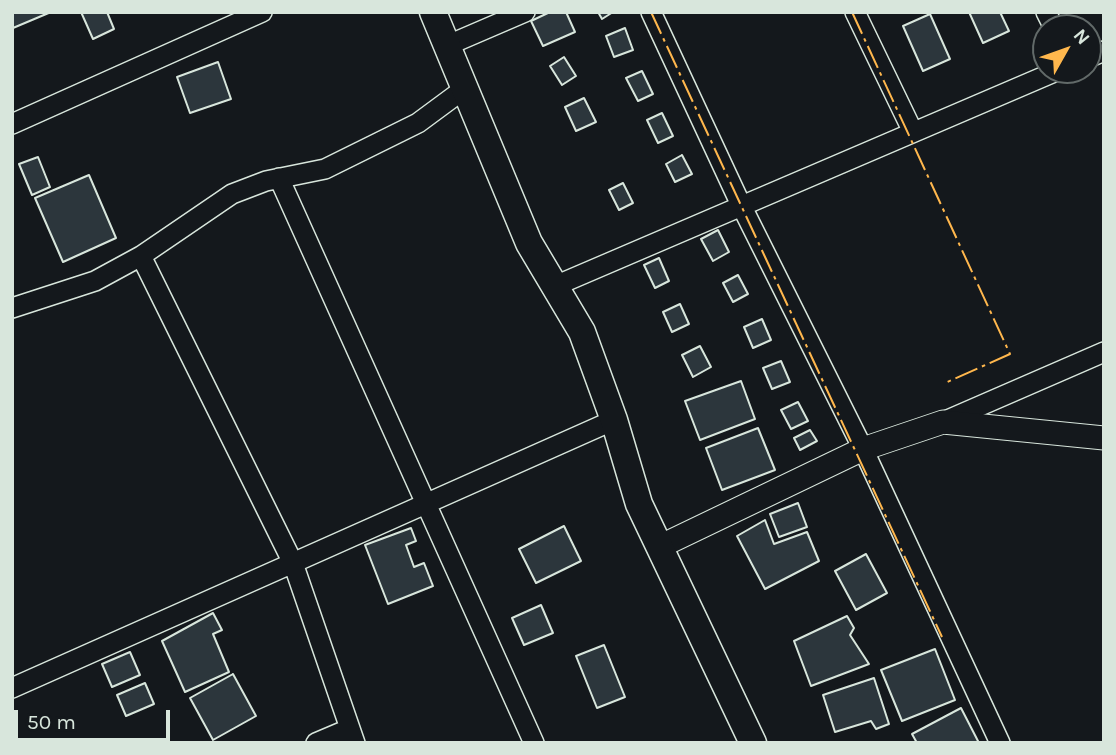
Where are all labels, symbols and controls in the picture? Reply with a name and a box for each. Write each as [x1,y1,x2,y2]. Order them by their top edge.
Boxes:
north arrow [1032,14,1102,84]
text: N [1069,24,1094,49]
scale bar [18,696,173,740]
text: 50 m [27,710,76,734]

